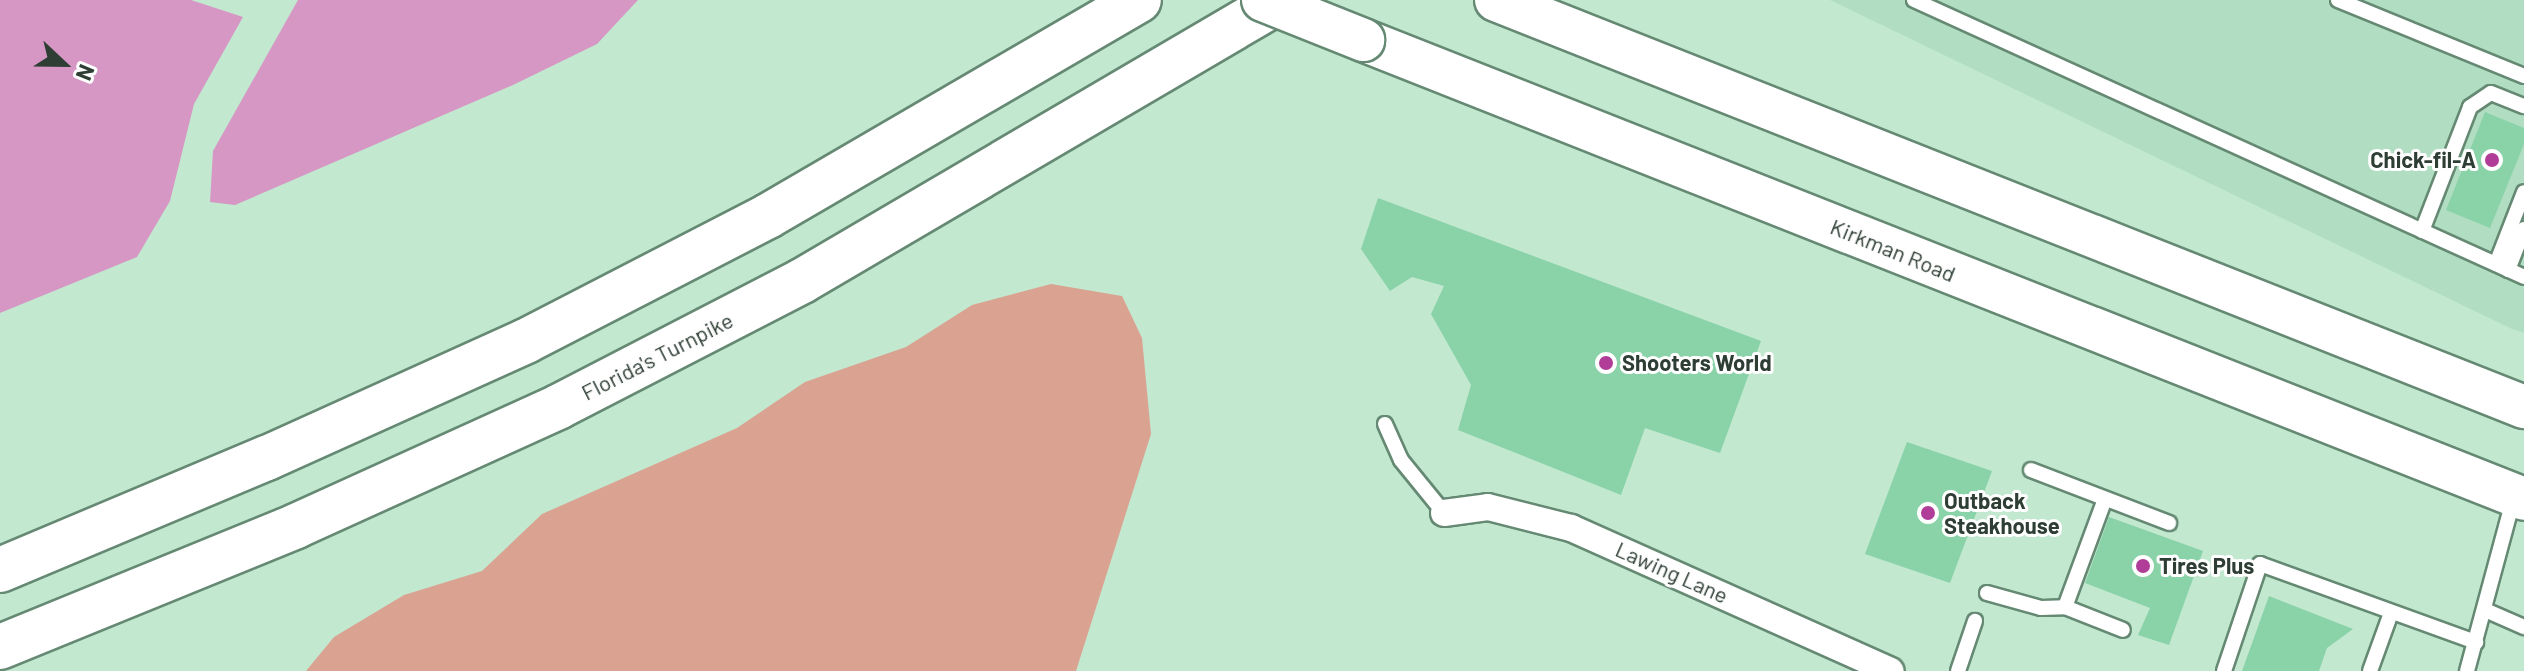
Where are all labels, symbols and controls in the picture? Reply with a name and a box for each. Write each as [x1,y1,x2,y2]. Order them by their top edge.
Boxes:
north arrow [24,24,104,104]
text: N [71,61,101,85]
place label: Chick-fil-A [2370,147,2476,173]
marker: Chick-fil-A [2483,151,2501,169]
street label: Kirkman Road [1827,213,1959,287]
street label: Florida's Turnpike [577,306,737,406]
place label: Shooters World [1622,350,1772,376]
marker: Shooters World [1597,354,1615,372]
place label: Outback Steakhouse [1944,487,2060,538]
marker: Outback Steakhouse [1919,504,1937,522]
street label: Lawing Lane [1612,535,1732,609]
place label: Tires Plus [2159,553,2254,579]
marker: Tires Plus [2134,557,2152,575]

